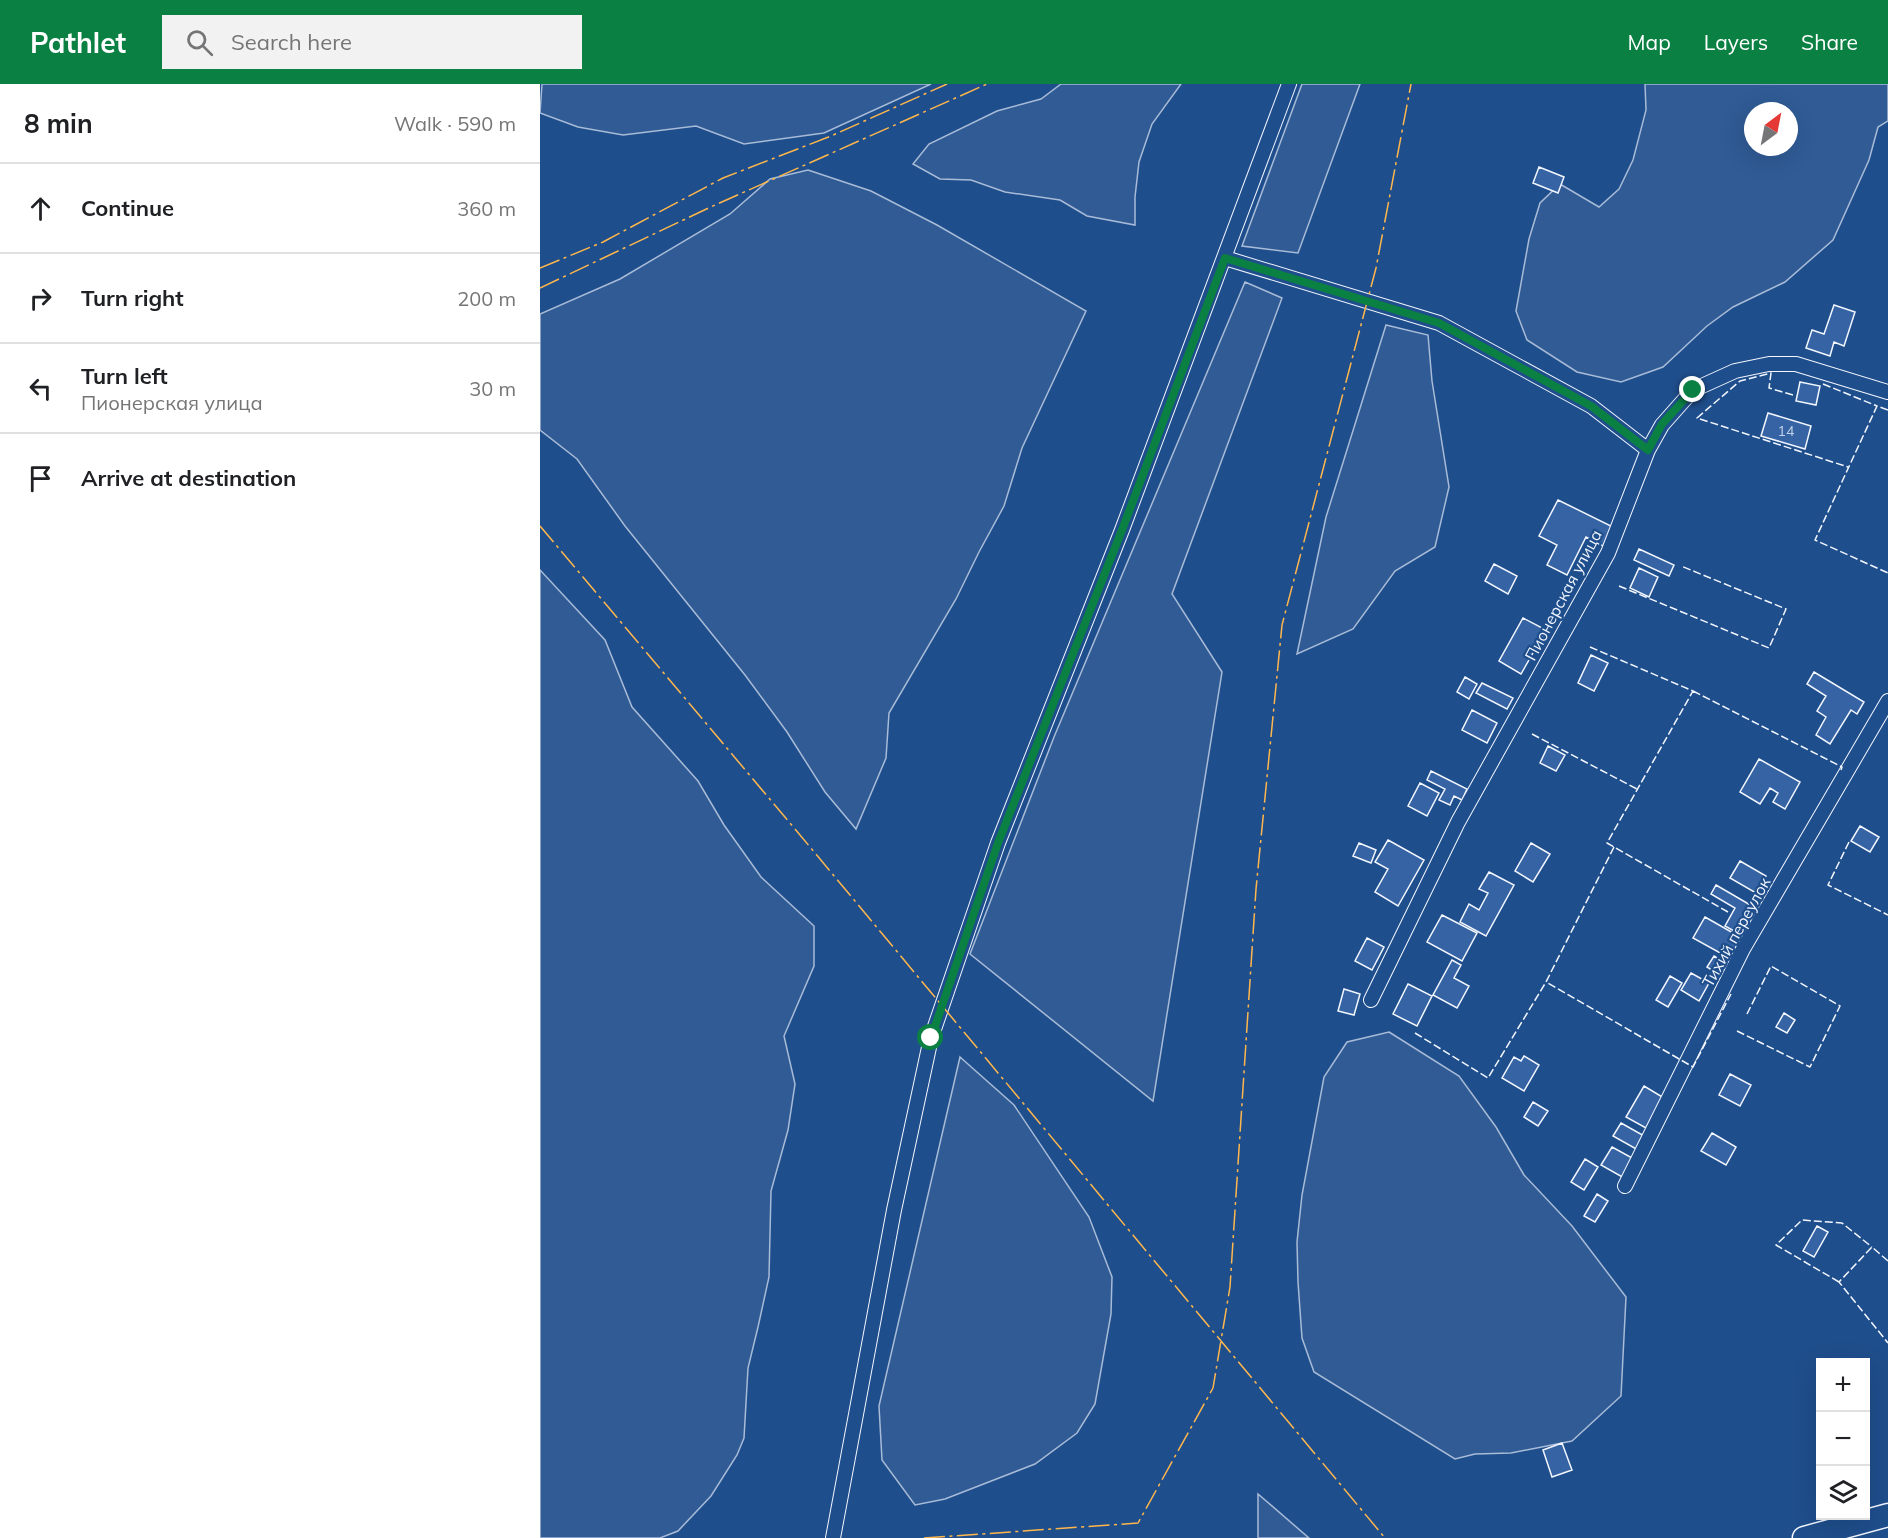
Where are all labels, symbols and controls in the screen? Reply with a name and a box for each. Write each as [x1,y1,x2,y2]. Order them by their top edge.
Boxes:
search box [162,15,582,69]
text: Pathlet [30,25,126,60]
icon: search [183,26,216,59]
text: Search here [231,28,352,56]
text: Map [1628,29,1671,55]
text: Layers [1704,29,1768,55]
text: Share [1801,29,1858,55]
north arrow [1744,102,1798,156]
text: 8 min [24,107,93,140]
text: Walk · 590 m [394,111,516,136]
icon: ahead [24,192,57,225]
text: Continue [81,194,174,222]
text: 360 m [457,196,516,221]
icon: right [24,282,57,315]
text: Turn right [81,284,184,312]
text: 200 m [457,286,516,311]
text: Turn left [81,362,168,390]
icon: left [24,372,57,405]
text: 30 m [469,376,516,401]
route end [1679,376,1705,402]
text: Пионерская улица [81,390,263,415]
house number: 14 [1778,422,1795,440]
icon: arrive [24,462,57,495]
text: Arrive at destination [81,464,296,492]
street label: Пионерская улица [1520,526,1606,664]
street label: Тихий переулок [1698,873,1775,990]
route start [917,1024,943,1050]
map controls [1816,1358,1870,1520]
button: + [1816,1358,1870,1412]
button: − [1816,1412,1870,1466]
button: layers [1816,1466,1870,1520]

